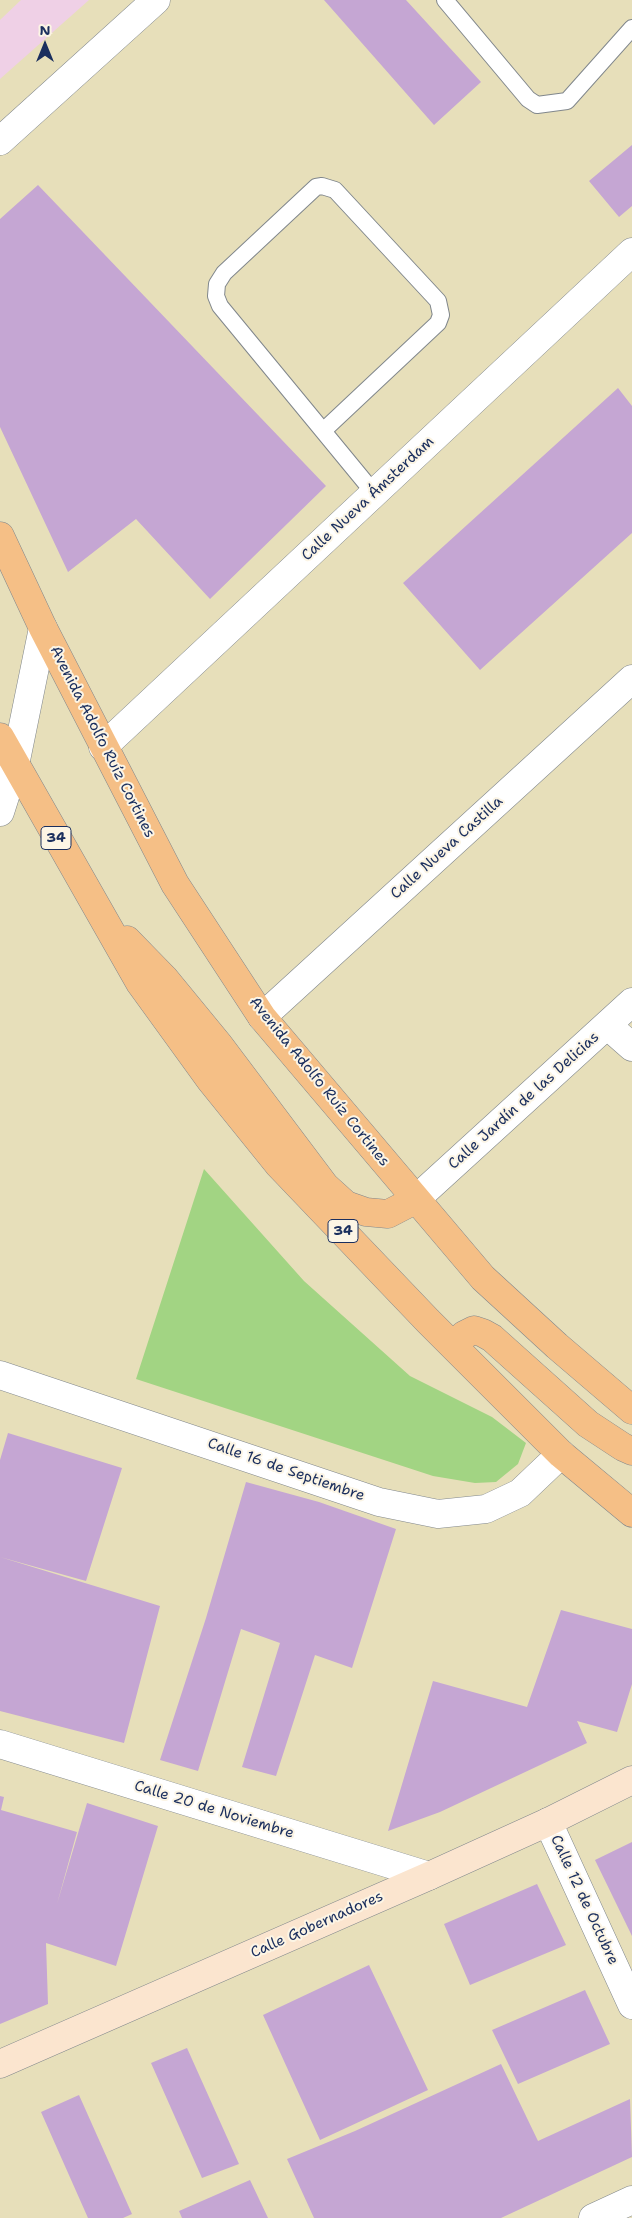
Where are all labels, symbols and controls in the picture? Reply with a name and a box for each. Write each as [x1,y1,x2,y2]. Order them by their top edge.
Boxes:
north arrow [20,20,70,70]
text: N [39,21,51,39]
street label: Calle Nueva Ámsterdam [298,433,438,565]
street label: Avenida Adolfo Ruíz Cortines [46,643,158,841]
street label: Calle Nueva Castilla [387,793,507,903]
road number: 34 [41,826,71,850]
street label: Avenida Adolfo Ruíz Cortines [245,994,393,1170]
street label: Calle Jardín de las Delicias [445,1029,603,1173]
road number: 34 [328,1220,358,1242]
street label: Calle 16 de Septiembre [205,1435,367,1505]
street label: Calle 20 de Noviembre [132,1777,296,1843]
street label: Calle 12 de Octubre [546,1832,622,1968]
street label: Calle Gobernadores [248,1888,386,1962]

